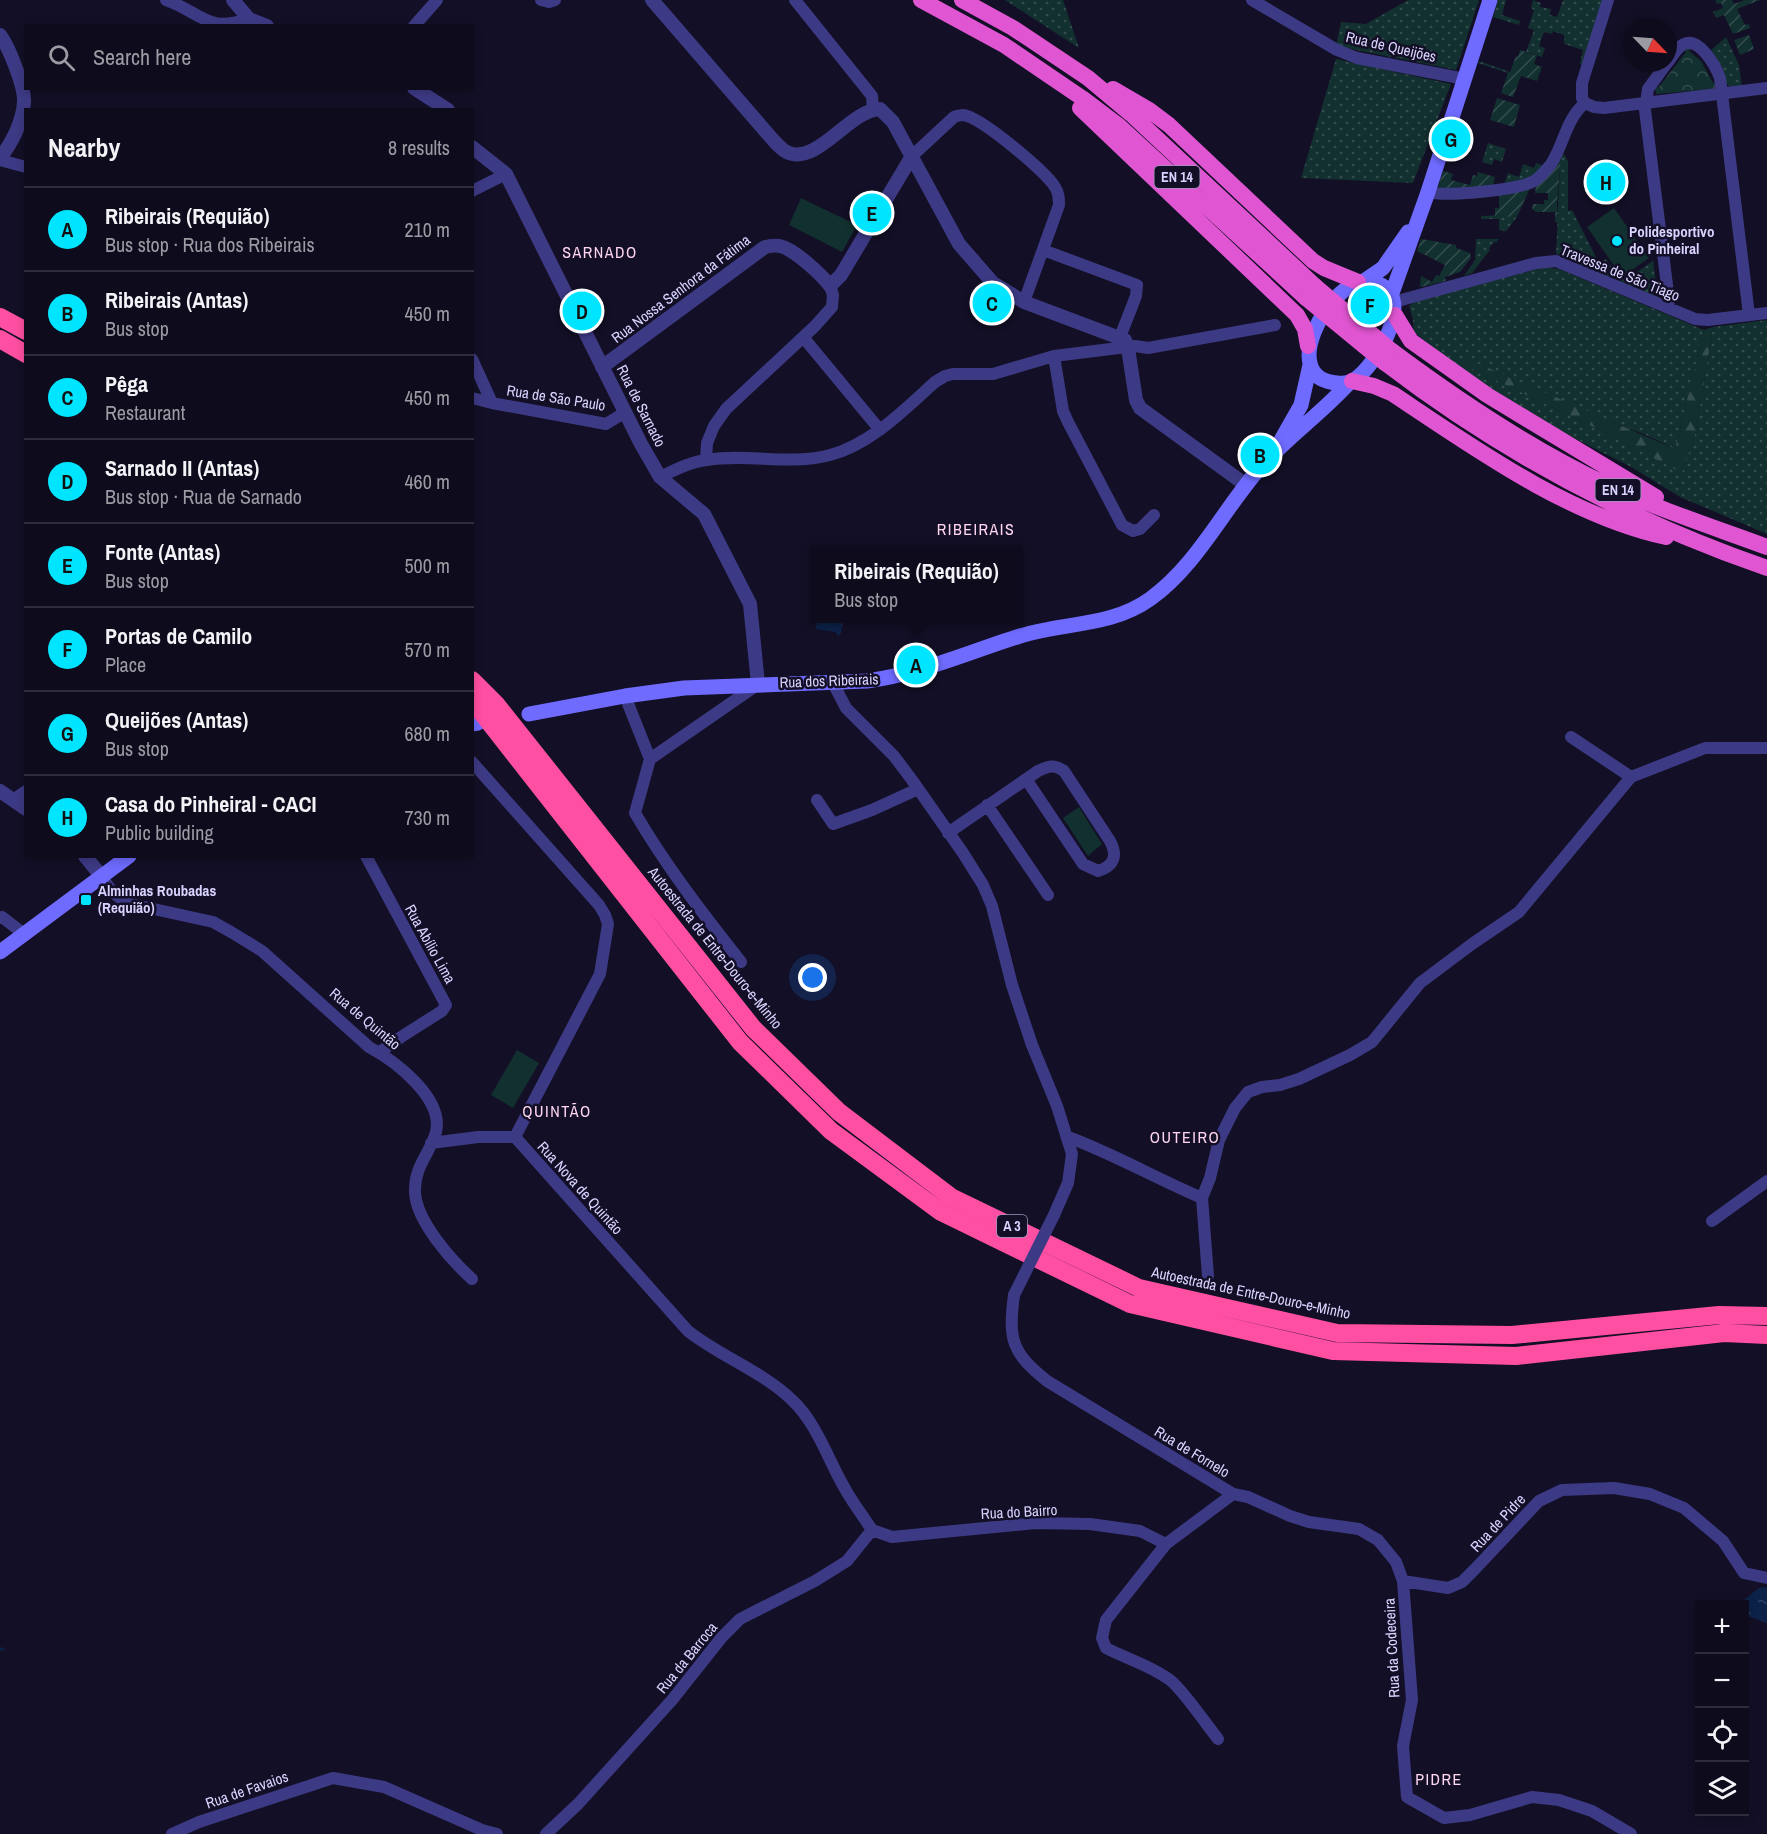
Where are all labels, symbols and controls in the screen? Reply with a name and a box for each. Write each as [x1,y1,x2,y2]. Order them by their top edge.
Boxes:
north arrow [1623,18,1677,72]
search box [24,24,474,90]
street label: Rua de Queijões [1344,26,1438,67]
icon: search [45,41,78,74]
text: Search here [93,42,191,72]
pin: G [1432,116,1470,162]
text: Nearby [48,130,120,165]
text: 8 results [388,134,450,161]
pin: H [1586,160,1626,204]
road number: EN 14 [1154,166,1200,188]
pin: E [852,190,892,236]
text: Ribeirais (Requião) [105,201,269,231]
text: A [62,216,73,243]
text: 210 m [404,216,450,243]
place label: Polidesportivo do Pinheiral [1629,221,1714,259]
street label: Rua Nossa Senhora da Fátima [607,229,755,348]
text: Bus stop · Rua dos Ribeirais [105,231,315,258]
marker: Polidesportivo do Pinheiral [1610,234,1624,248]
street label: Travessa de São Tiago [1557,239,1683,306]
district label: SARNADO [562,241,638,263]
pin: C [972,280,1012,326]
pin: F [1350,282,1390,328]
text: Ribeirais (Antas) [105,285,248,315]
pin: D [562,288,602,334]
text: B [62,300,73,327]
text: 450 m [404,300,450,327]
text: Bus stop [105,315,169,342]
street label: Rua de Sarnado [612,361,671,451]
text: Pêga [105,369,148,399]
street label: Rua de São Paulo [505,379,607,416]
text: C [62,384,73,411]
text: 450 m [404,384,450,411]
text: Restaurant [105,399,185,426]
pin: B [1240,432,1280,478]
text: Sarnado II (Antas) [105,453,259,483]
text: D [62,468,73,495]
text: 460 m [404,468,450,495]
road number: EN 14 [1596,479,1640,501]
text: Bus stop · Rua de Sarnado [105,483,302,510]
district label: RIBEIRAIS [937,518,1015,540]
text: Fonte (Antas) [105,537,220,567]
popup [810,545,1023,623]
text: E [62,552,73,579]
text: 500 m [404,552,450,579]
text: Ribeirais (Requião) [834,556,999,586]
text: Bus stop [105,567,169,594]
text: Bus stop [834,586,898,613]
text: Portas de Camilo [105,621,252,651]
text: F [62,636,73,663]
text: 570 m [404,636,450,663]
pin: A [896,642,936,688]
text: Place [105,651,146,678]
street label: Rua dos Ribeirais [779,668,879,693]
text: Queijões (Antas) [105,705,248,735]
text: G [61,720,74,747]
text: 680 m [404,720,450,747]
text: Bus stop [105,735,169,762]
text: Casa do Pinheiral - CACI [105,789,317,819]
text: H [62,804,73,831]
text: 730 m [404,804,450,831]
text: Public building [105,819,214,846]
street label: Autoestrada de Entre-Douro-e-Minho [643,861,788,1033]
place label: Alminhas Roubadas (Requião) [98,880,216,918]
marker: Alminhas Roubadas (Requião) [79,893,93,907]
street label: Rua Abílio Lima [400,900,461,987]
your location [798,963,827,992]
street label: Rua de Quintão [325,983,405,1055]
district label: QUINTÃO [522,1100,592,1122]
district label: OUTEIRO [1150,1126,1220,1148]
street label: Rua Nova de Quintão [533,1136,628,1239]
road number: A 3 [997,1215,1027,1237]
street label: Autoestrada de Entre-Douro-e-Minho [1149,1261,1353,1324]
street label: Rua de Fornelo [1151,1421,1234,1482]
street label: Rua de Pidre [1465,1489,1530,1556]
street label: Rua do Bairro [980,1499,1058,1524]
street label: Rua da Codeceira [1378,1597,1405,1698]
map controls [1695,1600,1749,1816]
button: + [1695,1600,1749,1654]
street label: Rua da Barroca [651,1617,722,1698]
button: − [1695,1654,1749,1708]
button: locate [1695,1708,1749,1762]
button: layers [1695,1762,1749,1816]
street label: Rua de Favaios [203,1766,291,1813]
district label: PIDRE [1415,1768,1463,1790]

